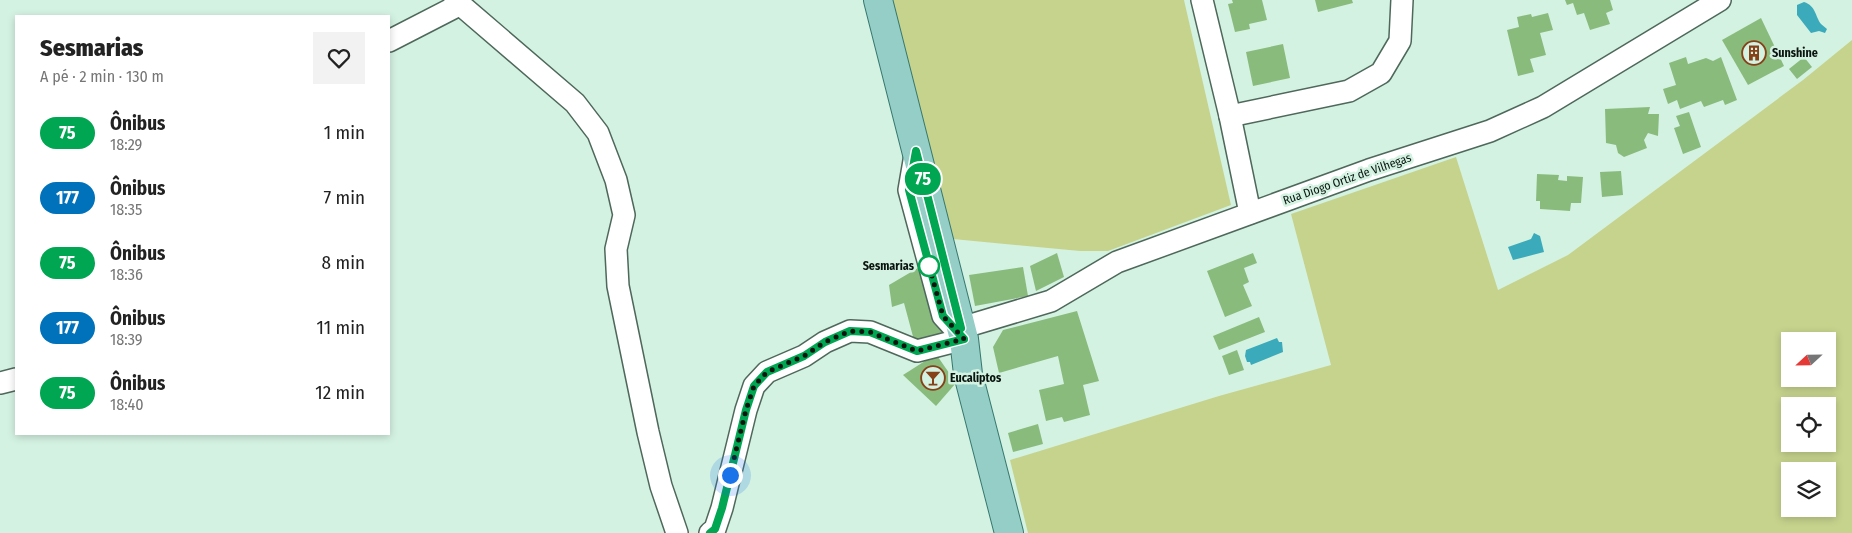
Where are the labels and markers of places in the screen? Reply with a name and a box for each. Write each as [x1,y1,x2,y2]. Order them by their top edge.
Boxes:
building icon: Sunshine [1741,40,1767,66]
place label: Sunshine [1772,46,1818,60]
marker: Sesmarias [918,255,940,277]
place label: Sesmarias [863,259,915,273]
bar icon: Eucaliptos [920,365,946,391]
place label: Eucaliptos [950,371,1002,385]

